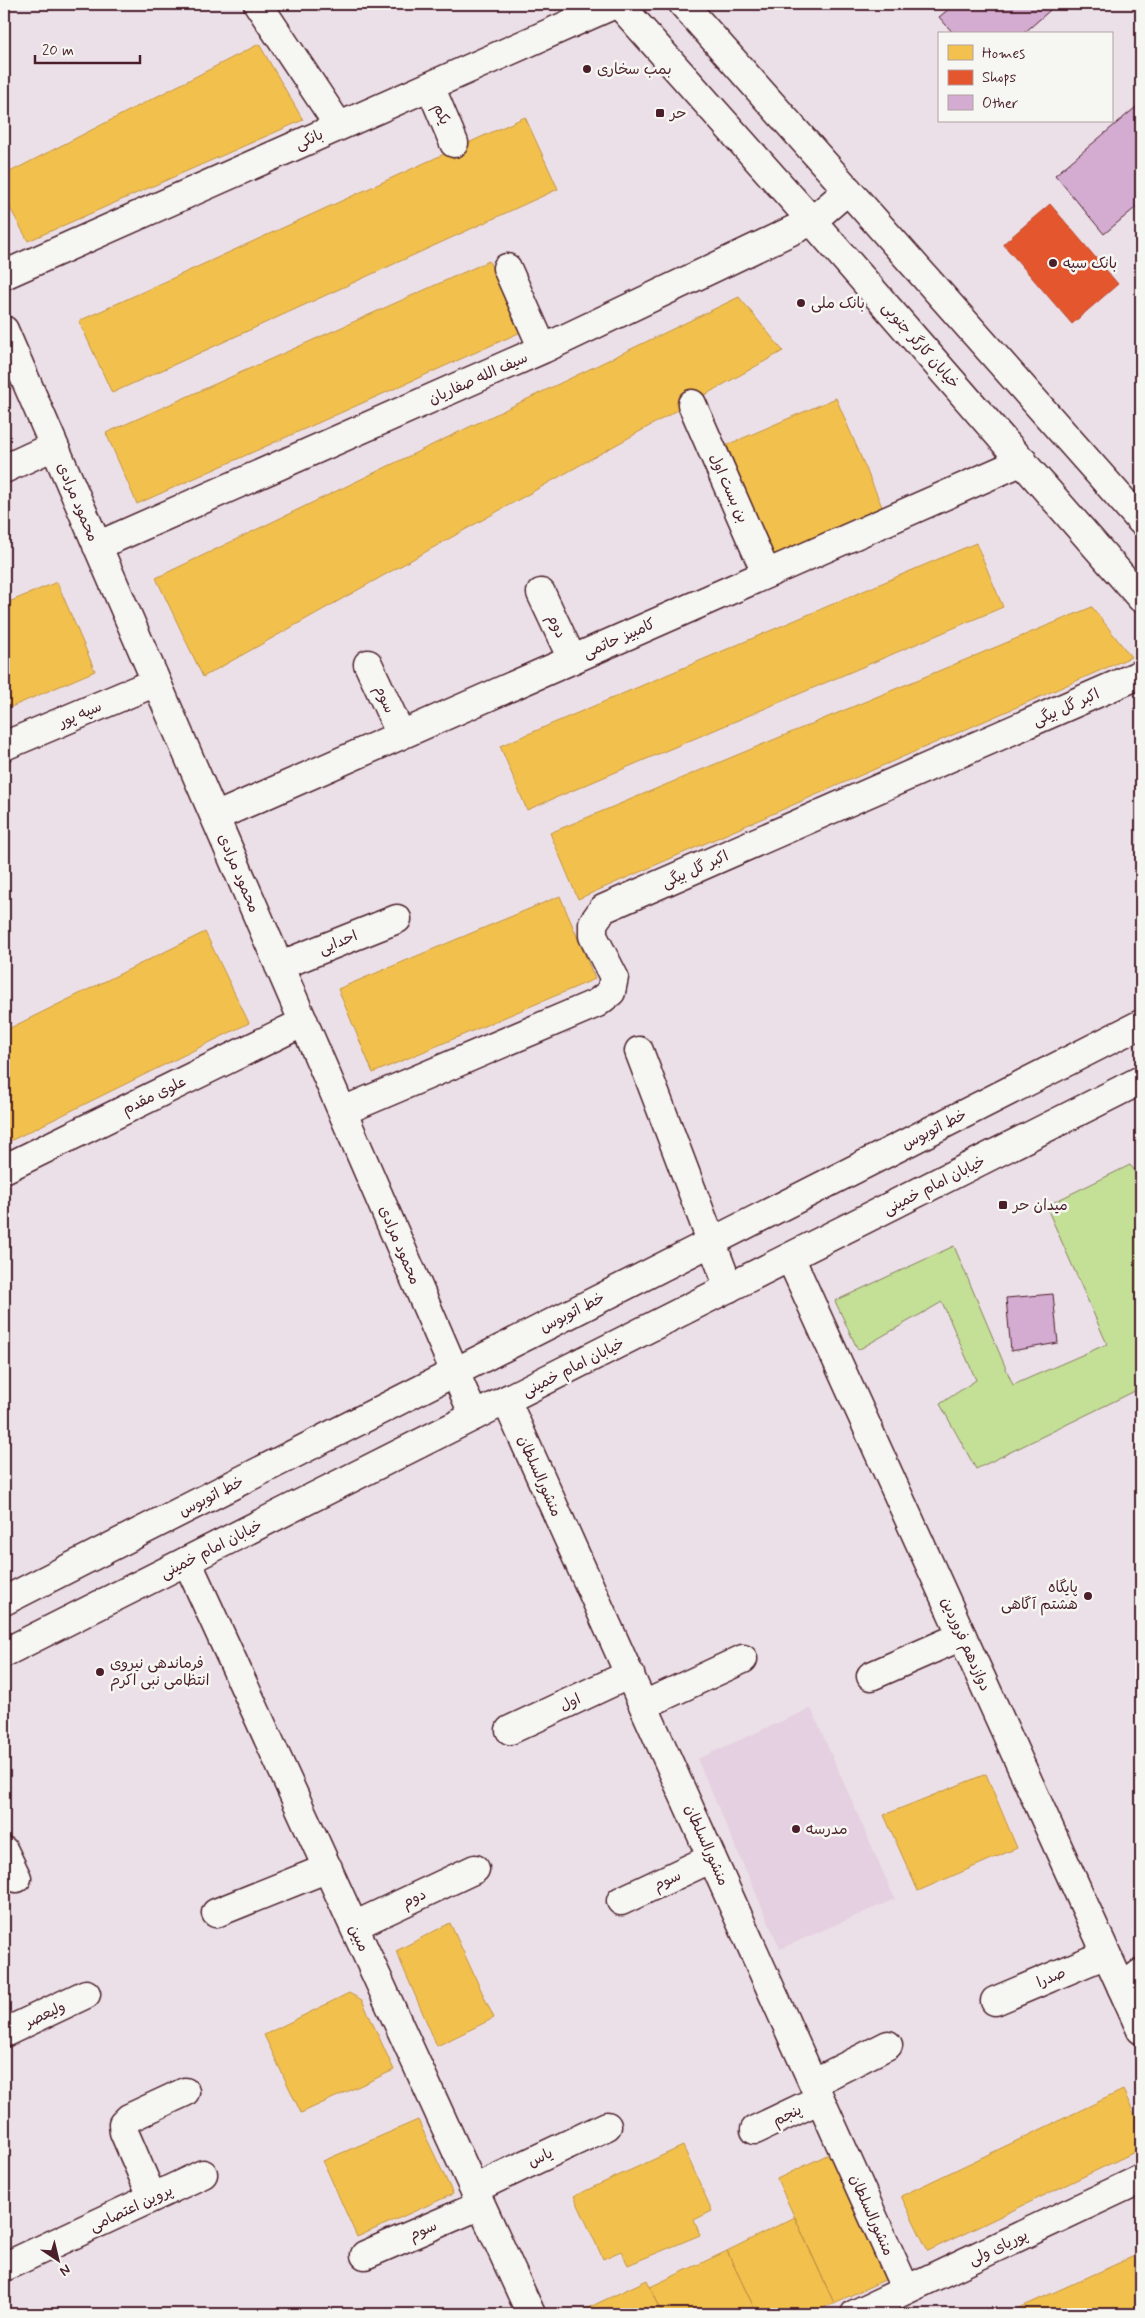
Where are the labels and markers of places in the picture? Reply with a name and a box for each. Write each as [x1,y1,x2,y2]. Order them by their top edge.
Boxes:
place label: بمب سخاری [597,60,672,80]
marker: بمب سخاری [581,63,593,75]
place label: حر [668,104,687,124]
marker: حر [654,107,666,119]
place label: بانک سپه [1063,254,1117,274]
marker: بانک سپه [1047,257,1059,269]
place label: بانک ملی [811,294,865,314]
marker: بانک ملی [795,297,807,309]
place label: میدان حر [1011,1196,1068,1216]
marker: میدان حر [997,1199,1009,1211]
place label: پایگاه هشتم آگاهی [1001,1578,1078,1616]
marker: پایگاه هشتم آگاهی [1082,1590,1094,1602]
place label: فرماندهی نیروی انتظامی نبی اکرم [110,1654,209,1692]
marker: فرماندهی نیروی انتظامی نبی اکرم [94,1666,106,1678]
place label: مدرسه [806,1820,847,1840]
marker: مدرسه [790,1823,802,1835]

